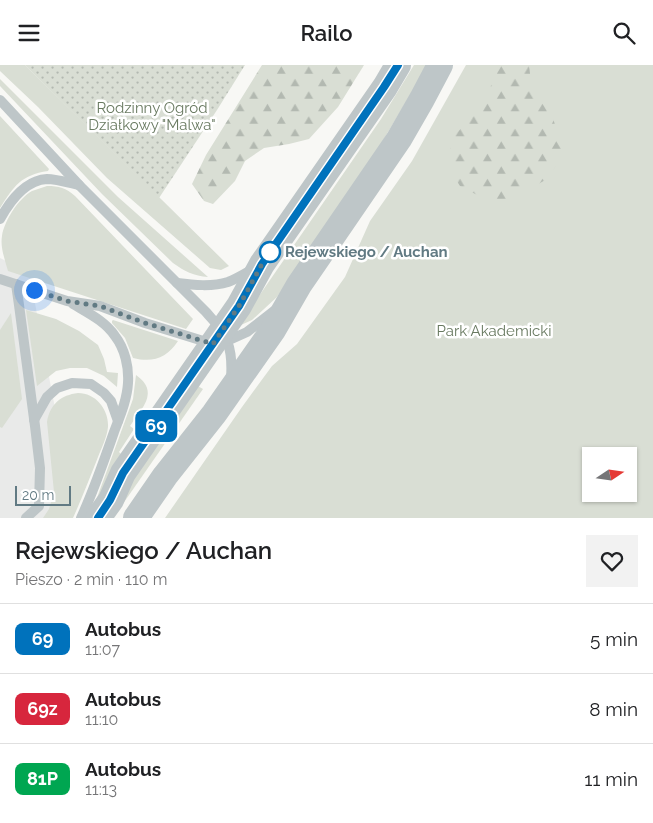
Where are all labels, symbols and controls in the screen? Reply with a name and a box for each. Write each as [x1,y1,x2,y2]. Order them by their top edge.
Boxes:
icon: menu [15,19,43,47]
icon: search [610,19,638,47]
text: Railo [301,20,352,46]
park label: Rodzinny Ogród Działkowy "Malwa" [88,99,216,134]
marker: Rejewskiego / Auchan [259,241,281,263]
place label: Rejewskiego / Auchan [285,243,448,261]
your location [22,278,47,303]
park label: Park Akademicki [437,322,551,340]
line badge: 69 [134,410,178,442]
text: 69 [145,415,167,436]
north arrow [582,447,638,503]
map controls [582,447,637,502]
scale bar [15,483,71,506]
text: 20 m [22,487,54,503]
button: heart [586,535,638,587]
text: Rejewskiego / Auchan [15,536,272,565]
text: Pieszo · 2 min · 110 m [15,570,167,589]
text: Autobus [85,618,161,640]
text: 69 [32,628,53,649]
text: 5 min [590,628,638,650]
text: 11:07 [85,640,120,659]
text: Autobus [85,688,161,710]
text: 69z [27,698,58,719]
text: 8 min [589,698,638,720]
text: 11:10 [85,710,118,729]
text: Autobus [85,758,161,780]
text: 81P [27,768,58,789]
text: 11 min [584,768,638,790]
text: 11:13 [85,780,117,799]

